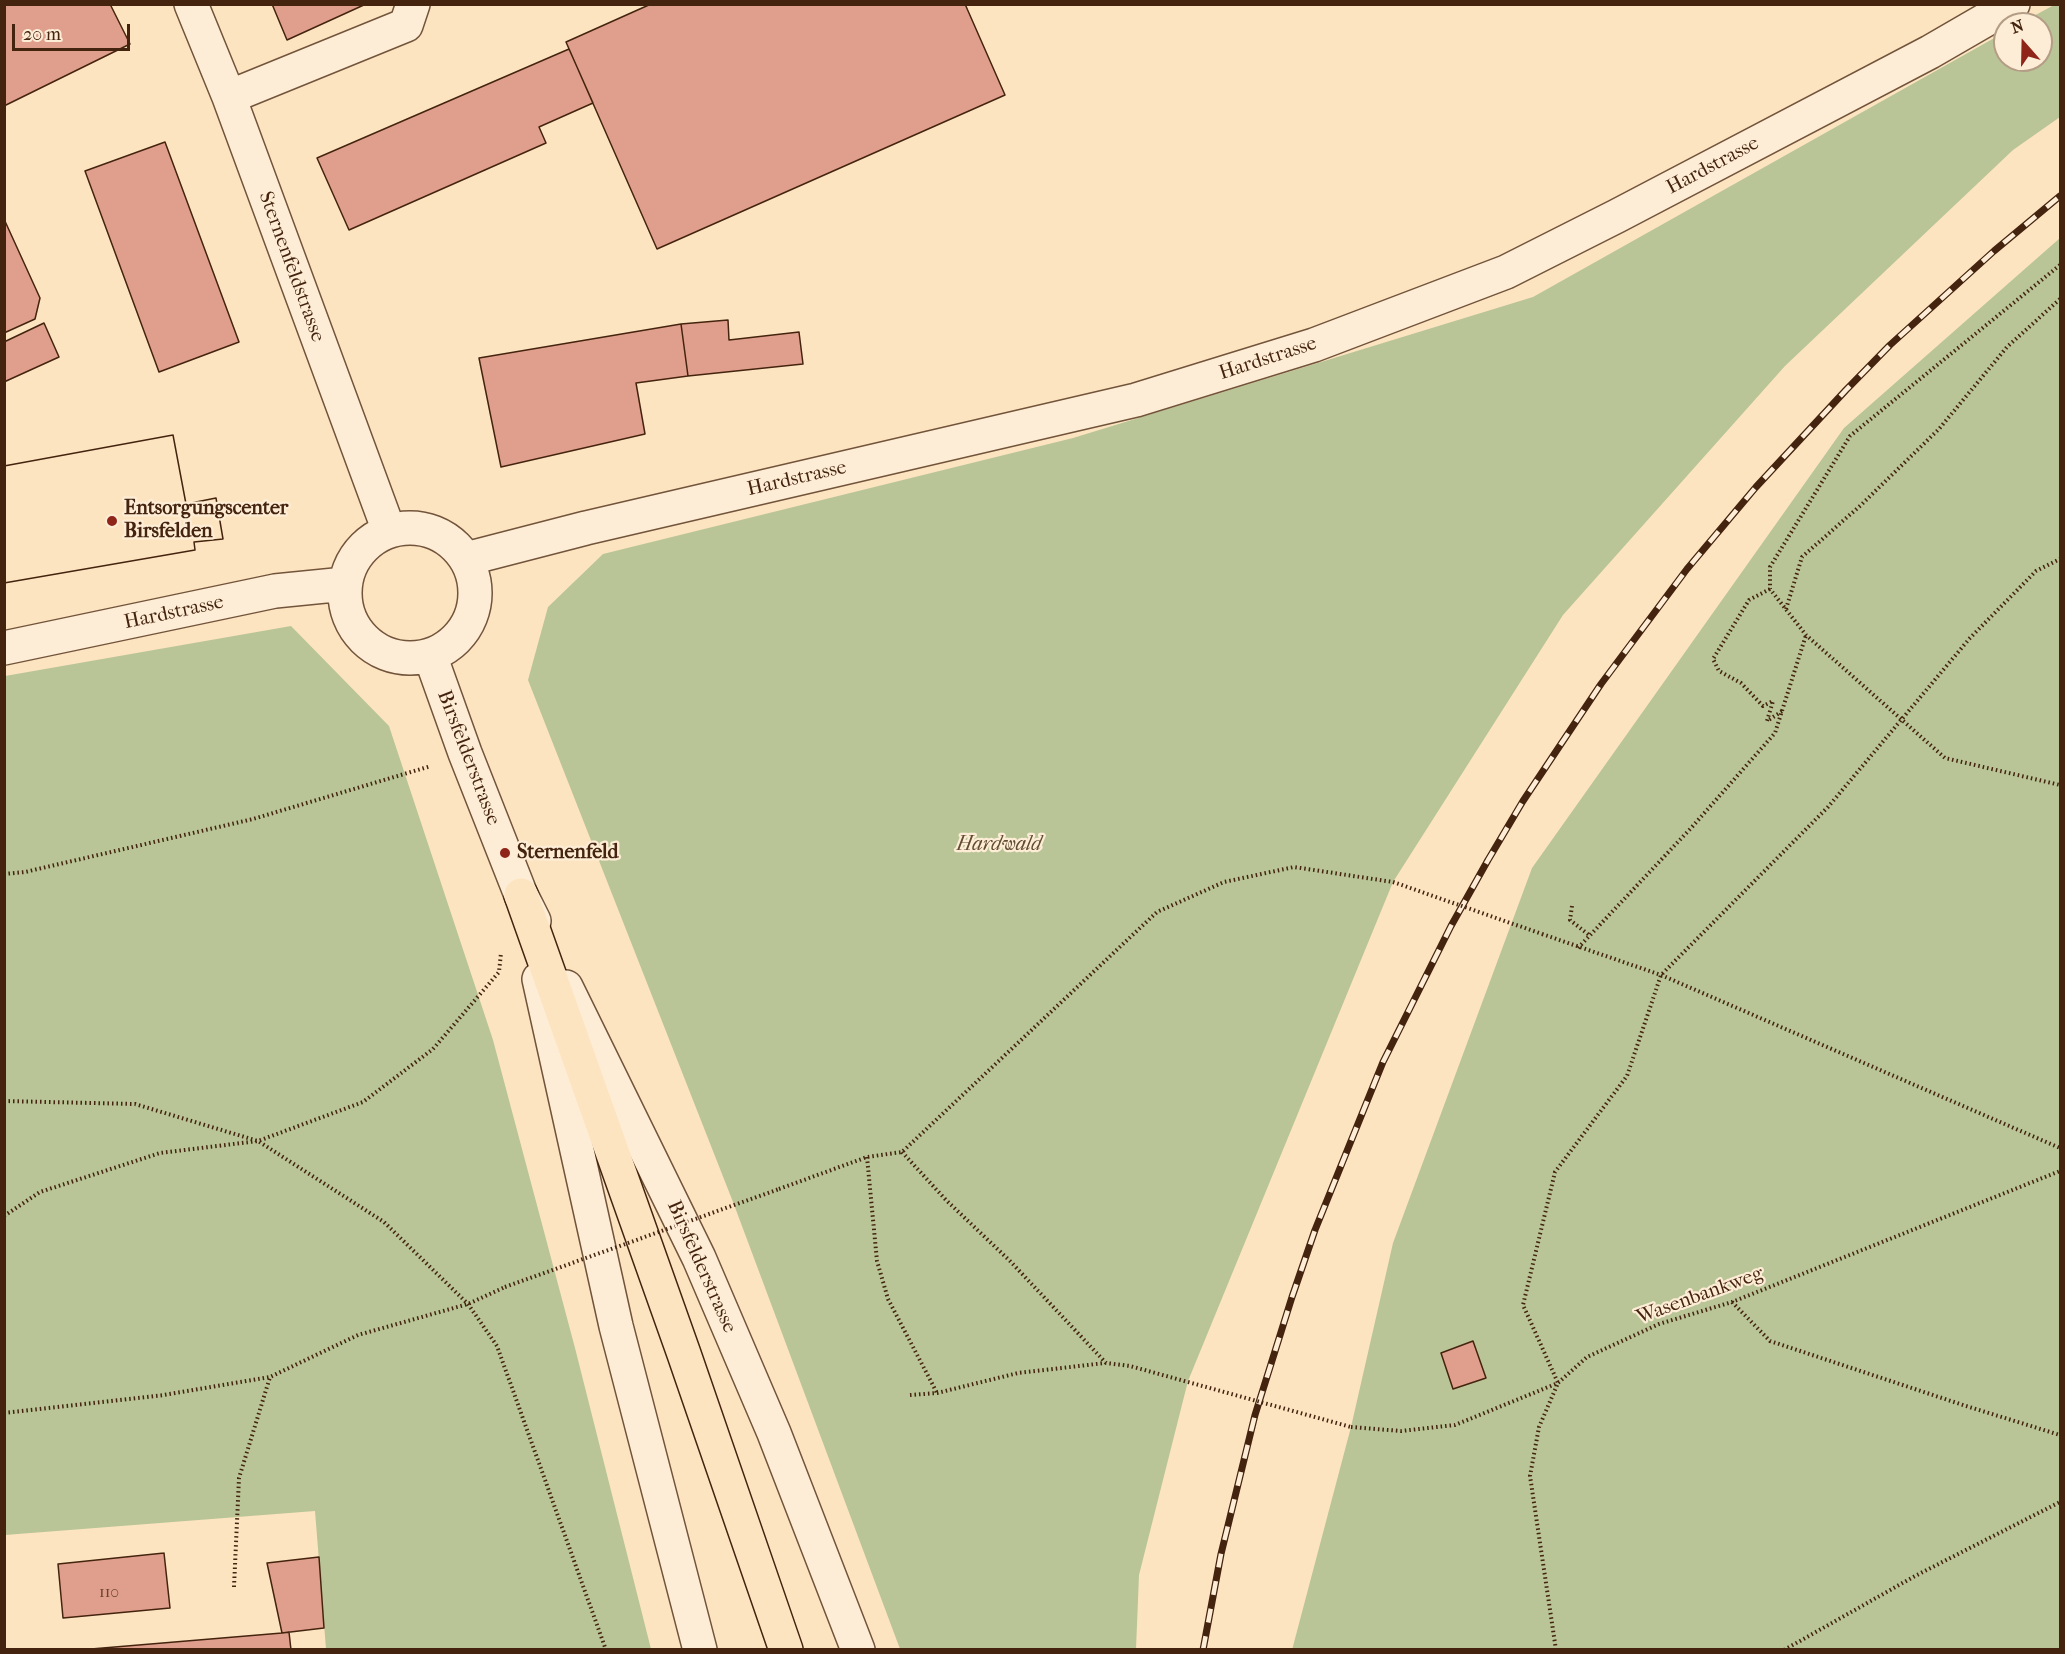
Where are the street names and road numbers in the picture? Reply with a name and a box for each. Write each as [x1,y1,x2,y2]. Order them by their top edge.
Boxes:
street label: Hardstrasse [1663,132,1763,200]
street label: Sternenfeldstrasse [253,189,329,345]
street label: Hardstrasse [1216,332,1320,386]
street label: Hardstrasse [745,456,849,502]
street label: Hardstrasse [122,591,226,635]
street label: Birsfelderstrasse [431,687,505,829]
street label: Birsfelderstrasse [661,1197,741,1337]
street label: Wasenbankweg [1633,1262,1767,1330]

